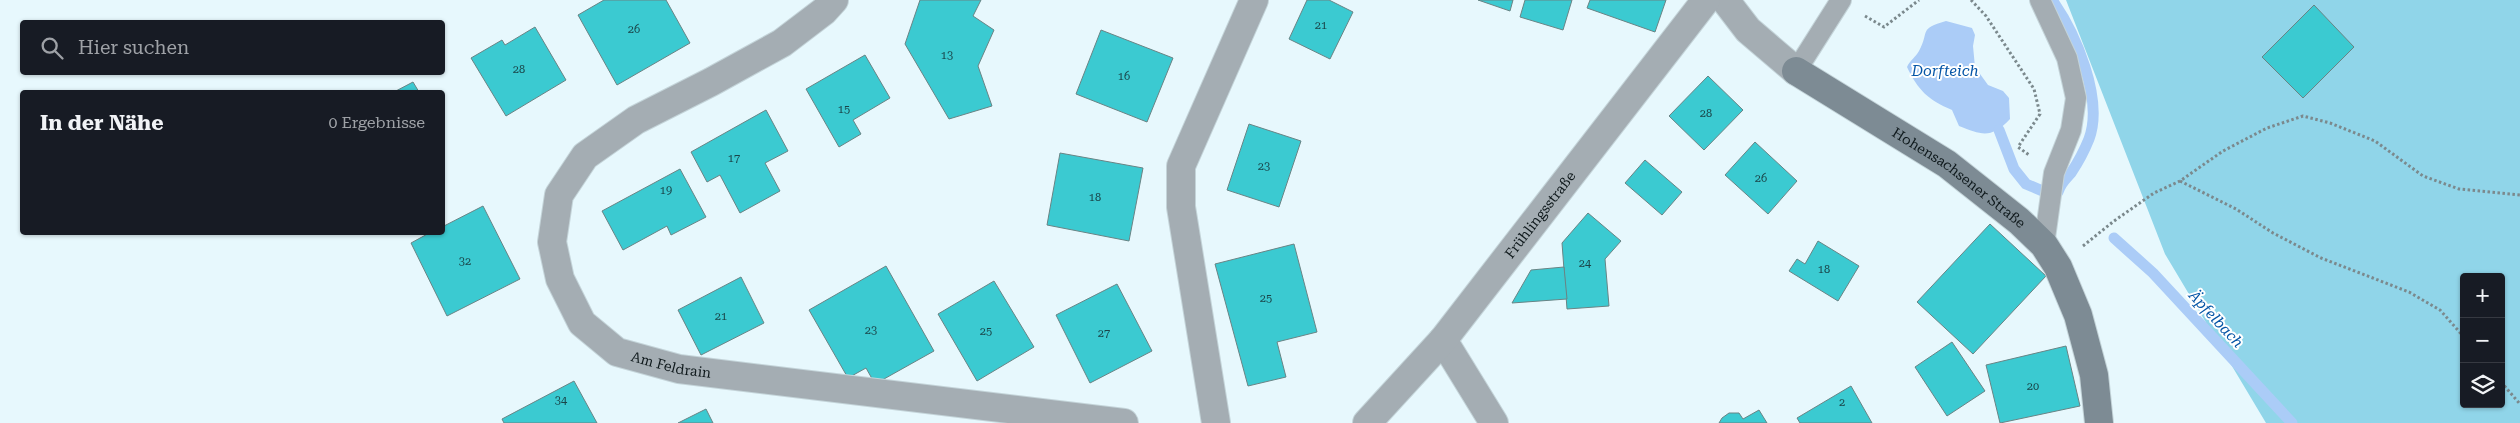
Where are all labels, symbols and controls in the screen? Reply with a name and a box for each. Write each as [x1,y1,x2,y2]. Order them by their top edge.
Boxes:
house number: 21 [1315,19,1327,32]
search box [20,20,445,75]
house number: 26 [628,23,640,36]
icon: search [38,34,66,62]
text: Hier suchen [78,36,189,59]
house number: 13 [941,49,953,62]
water label: Dorfteich [1910,62,1979,80]
house number: 28 [513,63,525,76]
house number: 16 [1118,70,1130,83]
house number: 15 [838,103,850,116]
house number: 28 [1700,107,1712,120]
text: In der Nähe [40,111,163,135]
text: 0 Ergebnisse [328,113,425,132]
street label: Hohensachsener Straße [1889,124,2029,231]
house number: 17 [728,152,740,165]
house number: 23 [1258,160,1270,173]
street label: Frühlingsstraße [1501,168,1579,261]
house number: 26 [1755,172,1767,185]
house number: 19 [660,184,672,197]
house number: 18 [1089,191,1101,204]
house number: 32 [459,255,471,268]
house number: 24 [1579,257,1592,270]
house number: 18 [1818,263,1830,276]
map controls [2460,273,2505,408]
button: + [2460,273,2505,318]
water label: Äpfelbach [2184,286,2247,351]
house number: 25 [1260,292,1272,305]
house number: 21 [715,310,727,323]
button: − [2460,318,2505,363]
house number: 23 [865,324,877,337]
house number: 25 [980,325,992,338]
house number: 27 [1098,327,1110,340]
street label: Am Feldrain [630,348,712,381]
button: layers [2460,363,2505,408]
house number: 20 [2027,380,2039,393]
house number: 34 [555,394,568,407]
house number: 2 [1839,396,1845,409]

